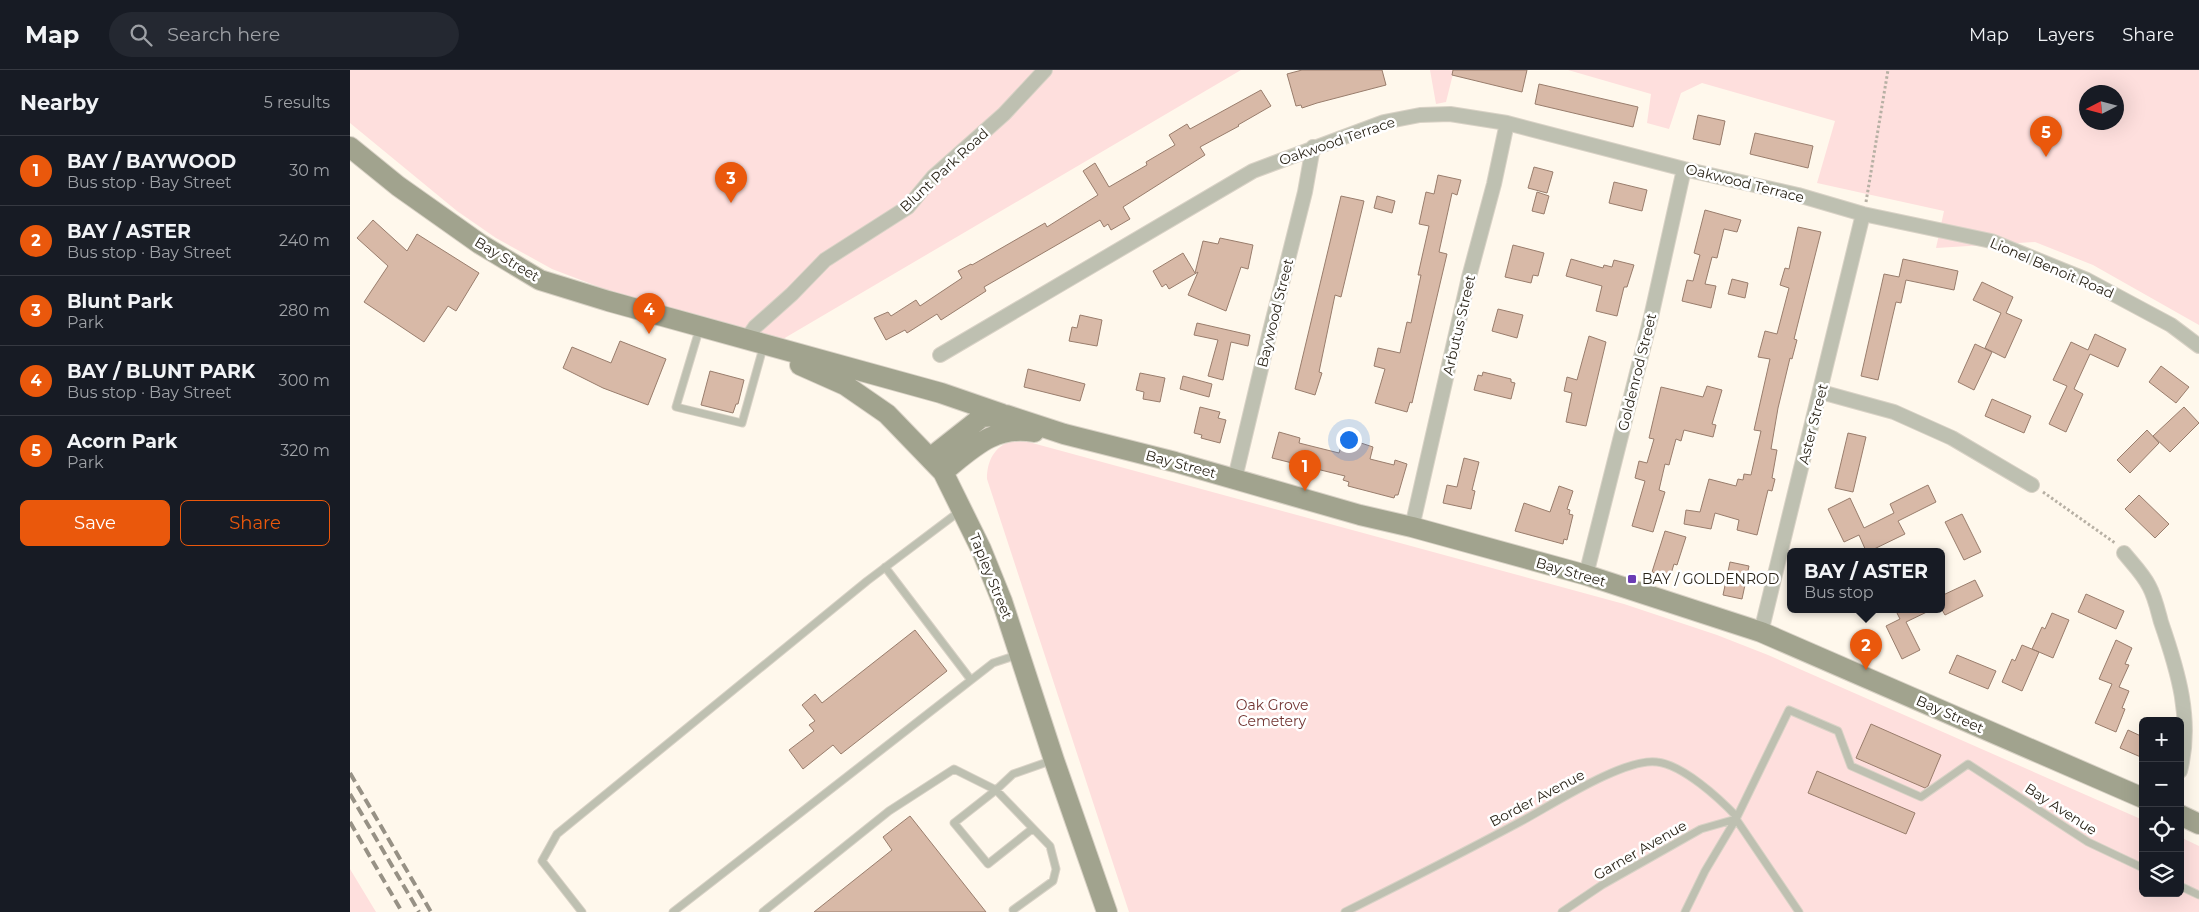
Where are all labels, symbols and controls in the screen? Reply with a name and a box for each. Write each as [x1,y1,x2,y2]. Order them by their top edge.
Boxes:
search box [109,12,459,57]
text: Map [25,20,79,49]
icon: search [127,21,155,49]
text: Search here [167,23,280,46]
text: Map [1969,24,2009,46]
text: Layers [2037,24,2094,46]
text: Share [2122,24,2174,46]
north arrow [2079,85,2124,130]
text: Nearby [20,90,99,115]
text: 5 results [264,93,330,112]
street label: Oakwood Terrace [1277,113,1397,169]
pin: 5 [2030,116,2062,157]
street label: Blunt Park Road [896,124,992,216]
text: BAY / BAYWOOD [67,150,236,173]
street label: Oakwood Terrace [1684,160,1806,206]
text: 1 [33,161,39,180]
text: 30 m [289,161,330,180]
pin: 3 [715,162,747,203]
text: Bus stop · Bay Street [67,173,232,192]
text: BAY / ASTER [67,220,191,243]
text: 2 [31,231,41,250]
text: 240 m [279,231,330,250]
street label: Bay Street [471,233,543,285]
street label: Lionel Benoit Road [1987,234,2117,302]
text: Bus stop · Bay Street [67,243,232,262]
street label: Baywood Street [1253,257,1297,369]
street label: Arbutus Street [1439,273,1479,377]
text: Blunt Park [67,290,173,313]
pin: 4 [633,293,665,334]
text: 3 [31,301,41,320]
text: 280 m [279,301,330,320]
street label: Goldenrod Street [1614,311,1660,433]
text: Park [67,313,104,332]
text: BAY / BLUNT PARK [67,360,255,383]
text: 4 [30,371,42,390]
text: 300 m [279,371,330,390]
street label: Aster Street [1794,382,1832,466]
text: Bus stop · Bay Street [67,383,232,402]
your location [1336,427,1362,453]
text: Acorn Park [67,430,178,453]
text: 5 [31,441,41,460]
text: 320 m [280,441,330,460]
street label: Bay Street [1144,446,1218,482]
pin: 1 [1289,450,1321,491]
text: Park [67,453,104,472]
button: Save [20,500,170,546]
button: Share [180,500,330,546]
street label: Tapley Street [966,530,1017,622]
popup [1787,548,1945,613]
street label: Bay Street [1534,553,1608,591]
text: BAY / ASTER [1804,560,1928,583]
place label: BAY / GOLDENROD [1642,570,1779,588]
marker: BAY / GOLDENROD [1626,573,1638,585]
text: Bus stop [1804,583,1874,602]
pin: 2 [1850,629,1882,670]
street label: Bay Street [1913,691,1987,737]
park label: Oak Grove Cemetery [1236,696,1308,730]
map controls [2139,717,2184,897]
button: + [2139,717,2184,762]
button: − [2139,762,2184,807]
street label: Border Avenue [1486,765,1588,831]
street label: Bay Avenue [2021,779,2101,839]
button: locate [2139,807,2184,852]
street label: Garner Avenue [1590,816,1690,884]
button: layers [2139,852,2184,897]

